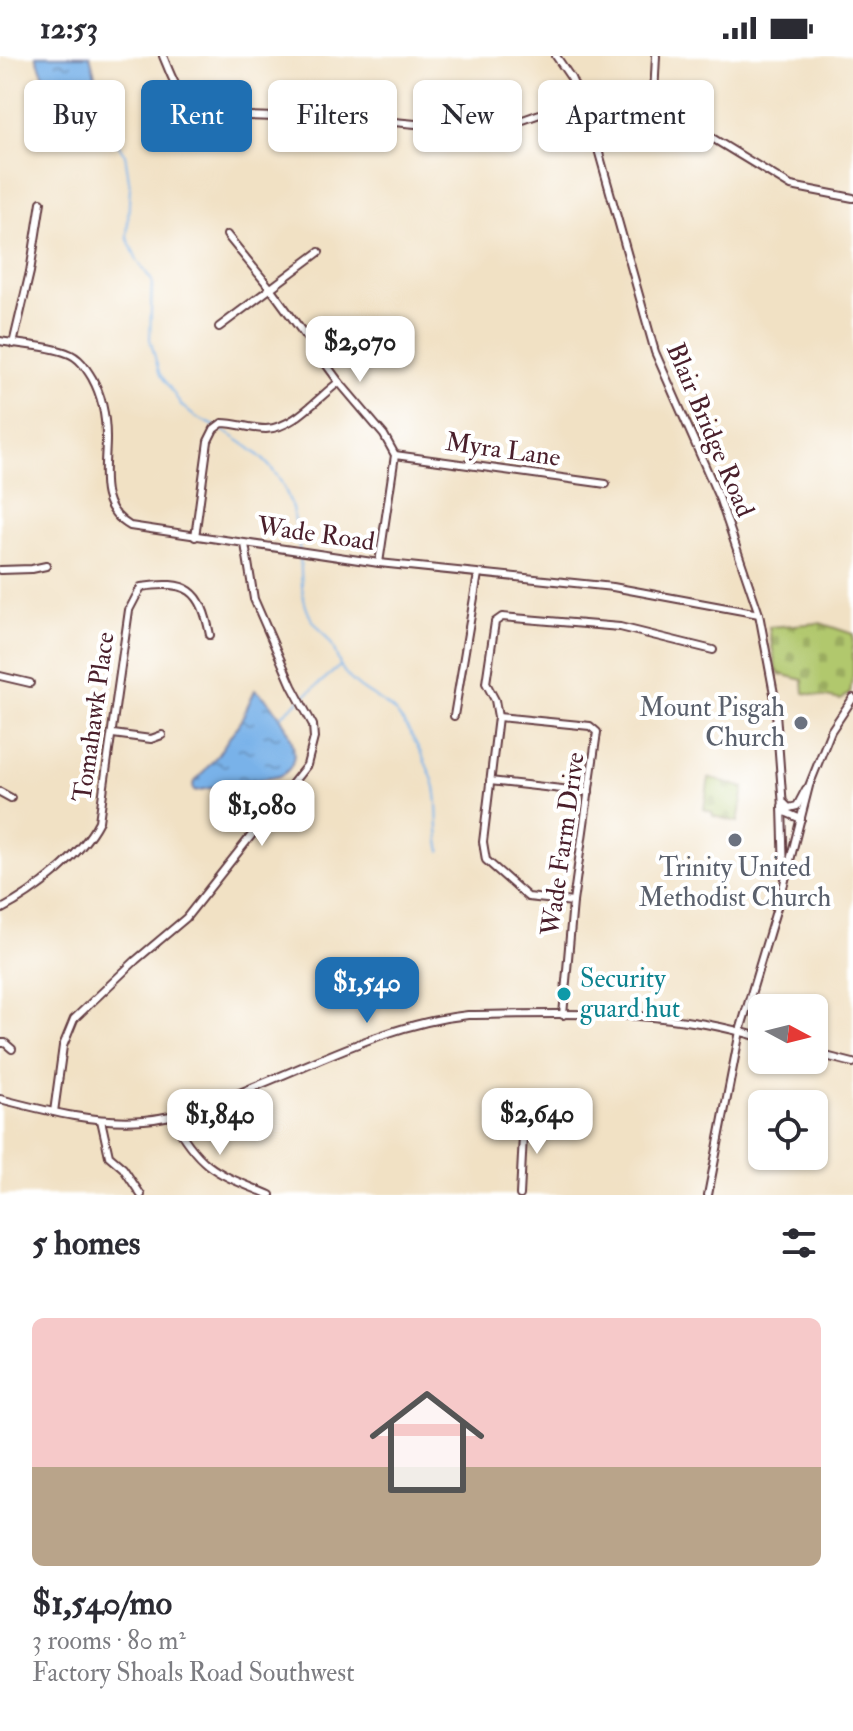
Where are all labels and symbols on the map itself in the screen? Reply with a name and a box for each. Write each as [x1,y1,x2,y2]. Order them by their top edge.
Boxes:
pin: $2,070 [295,316,425,384]
street label: Blair Bridge Road [659,338,761,522]
street label: Myra Lane [443,426,563,474]
street label: Wade Road [254,510,377,558]
street label: Tomahawk Place [66,630,122,804]
place label: Mount Pisgah Church [639,692,785,754]
marker: Mount Pisgah Church [792,714,810,732]
street label: Wade Farm Drive [534,750,592,939]
pin: $1,080 [197,780,327,848]
marker: Trinity United Methodist Church [726,831,744,849]
place label: Trinity United Methodist Church [639,852,832,914]
pin: $1,540 [302,957,432,1025]
place label: Security guard hut [580,963,680,1025]
marker: Security guard hut [555,985,573,1003]
north arrow [748,994,828,1074]
pin: $2,640 [472,1088,602,1156]
pin: $1,840 [155,1089,285,1157]

